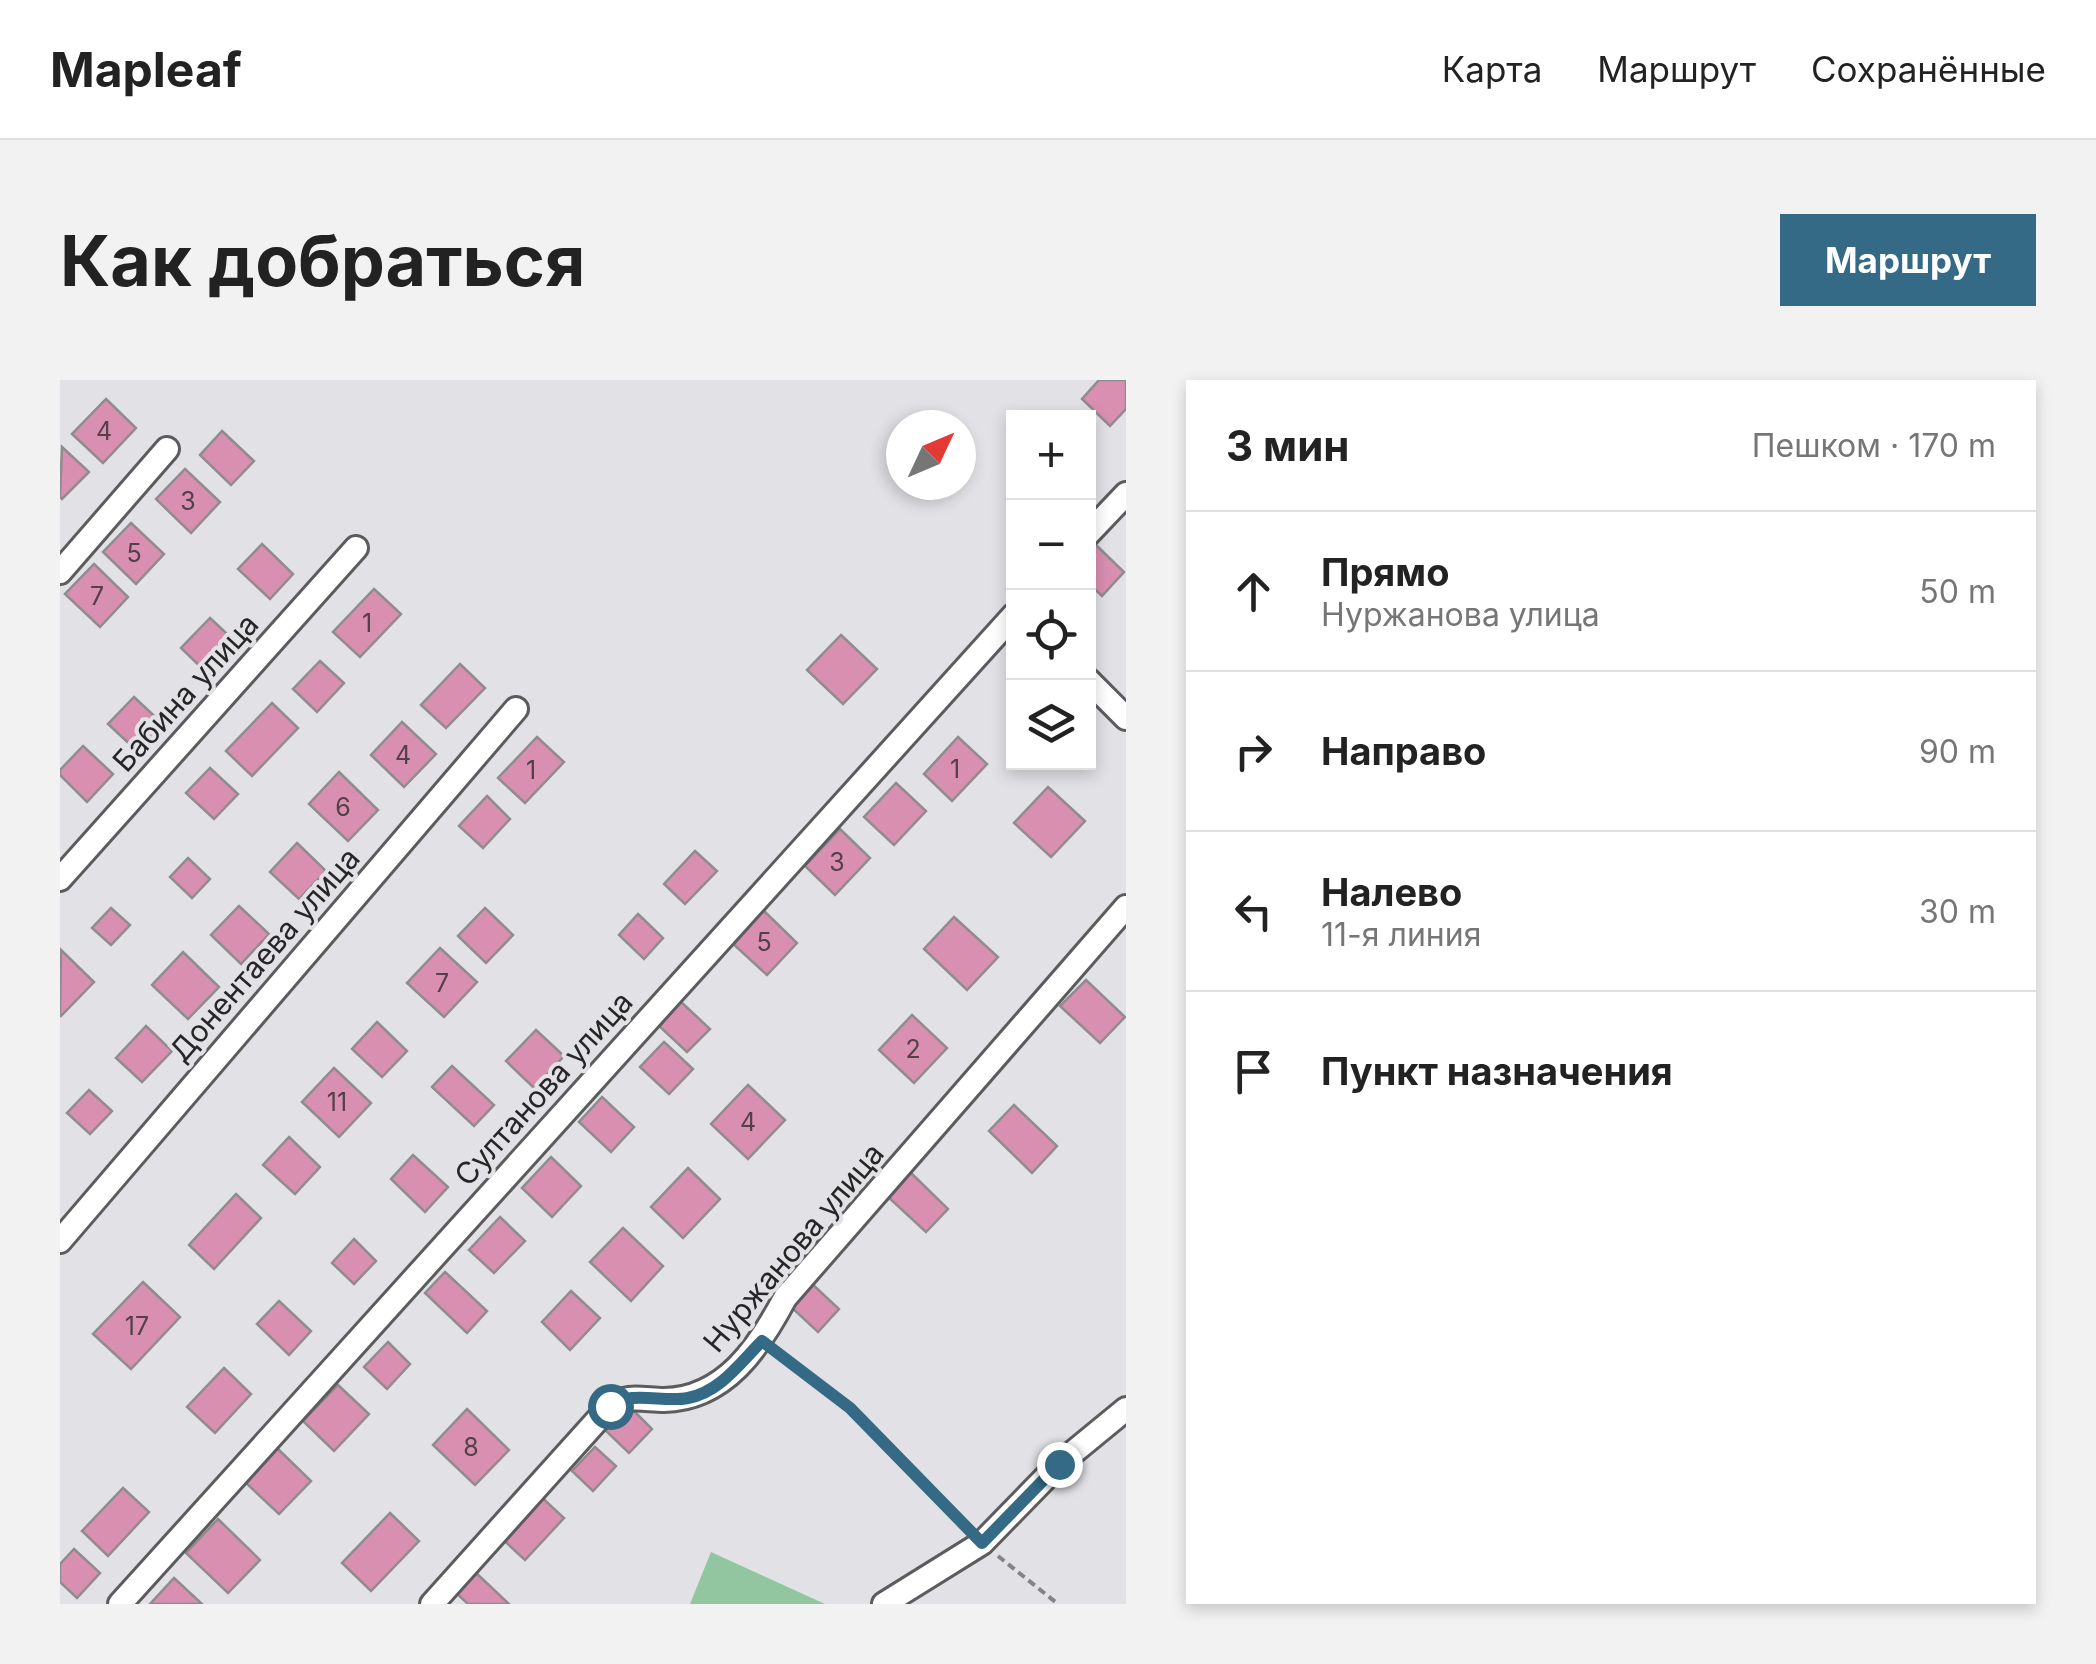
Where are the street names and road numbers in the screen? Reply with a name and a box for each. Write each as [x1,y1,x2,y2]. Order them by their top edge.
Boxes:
street label: Бабина улица [105,606,266,779]
street label: Донентаева улица [162,840,367,1069]
street label: Султанова улица [447,984,640,1193]
street label: Нуржанова улица [695,1136,891,1359]

